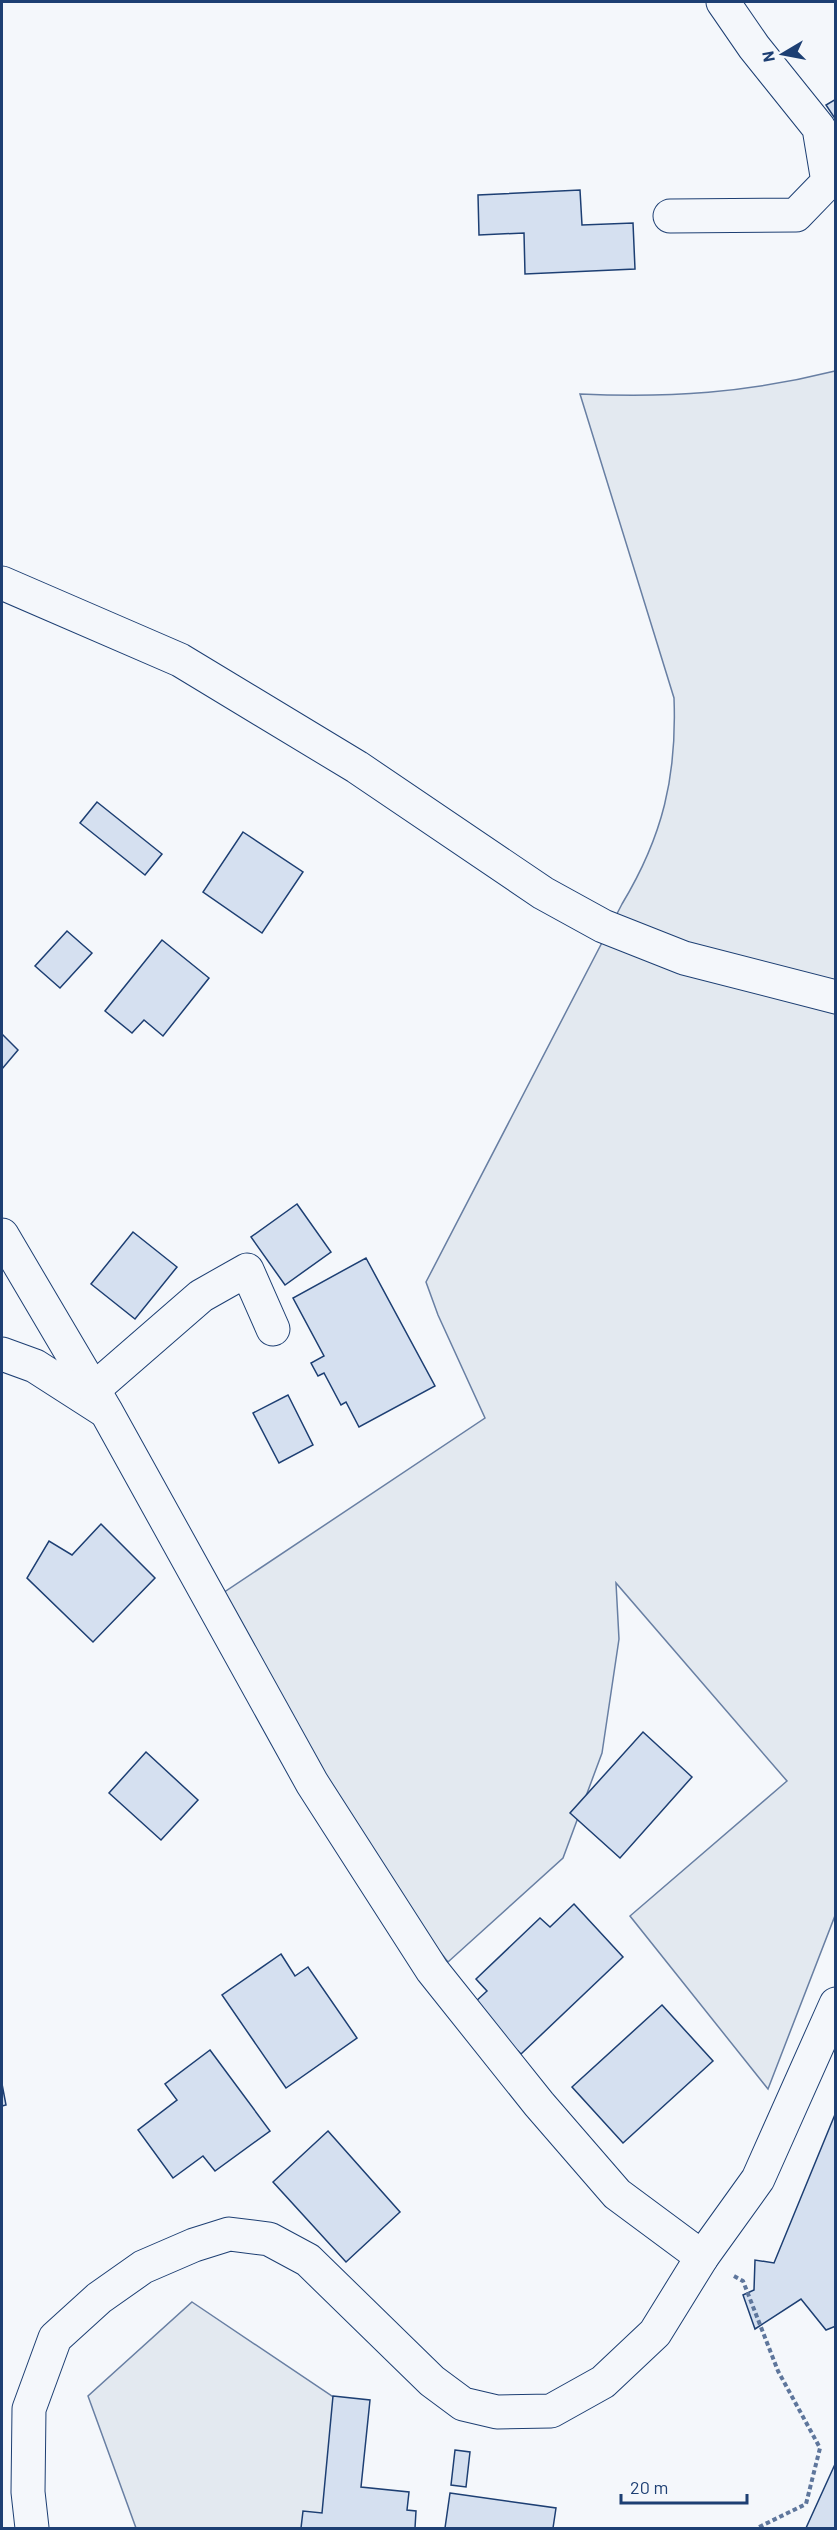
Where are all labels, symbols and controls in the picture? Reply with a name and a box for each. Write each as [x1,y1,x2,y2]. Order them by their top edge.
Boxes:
north arrow [753,24,813,84]
text: N [757,50,778,64]
scale bar [621,2467,747,2505]
text: 20 m [630,2476,668,2498]

